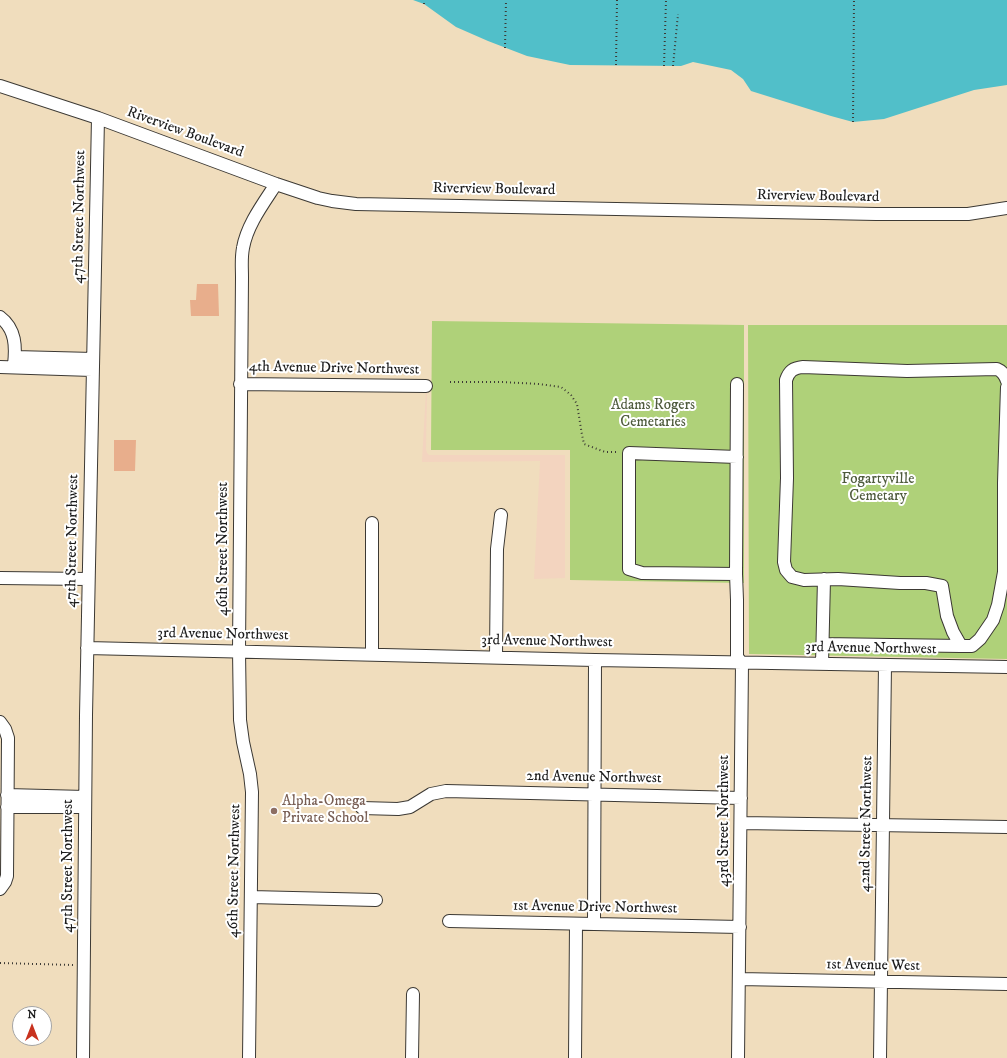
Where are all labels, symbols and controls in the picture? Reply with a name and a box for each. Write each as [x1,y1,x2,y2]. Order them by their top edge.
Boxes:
street label: Riverview Boulevard [124,104,246,162]
street label: 47th Street Northwest [70,150,90,284]
street label: Riverview Boulevard [433,180,555,200]
street label: Riverview Boulevard [757,187,879,207]
street label: 4th Avenue Drive Northwest [249,359,419,379]
park label: Adams Rogers Cemetaries [611,397,695,432]
park label: Fogartyville Cemetary [842,471,914,506]
street label: 47th Street Northwest [63,474,83,608]
street label: 46th Street Northwest [215,482,233,616]
street label: 3rd Avenue Northwest [157,625,289,645]
street label: 3rd Avenue Northwest [481,632,613,652]
street label: 3rd Avenue Northwest [805,639,937,659]
street label: 43rd Street Northwest [716,755,734,887]
street label: 42nd Street Northwest [857,756,877,892]
street label: 2nd Avenue Northwest [526,768,662,788]
place label: Alpha-Omega Private School [282,793,369,828]
street label: 47th Street Northwest [60,799,78,933]
street label: 46th Street Northwest [225,804,245,938]
marker: Alpha-Omega Private School [269,806,279,816]
street label: 1st Avenue Drive Northwest [513,898,677,918]
street label: 1st Avenue West [826,956,920,976]
north arrow [12,1006,52,1046]
text: N [27,1008,37,1022]

